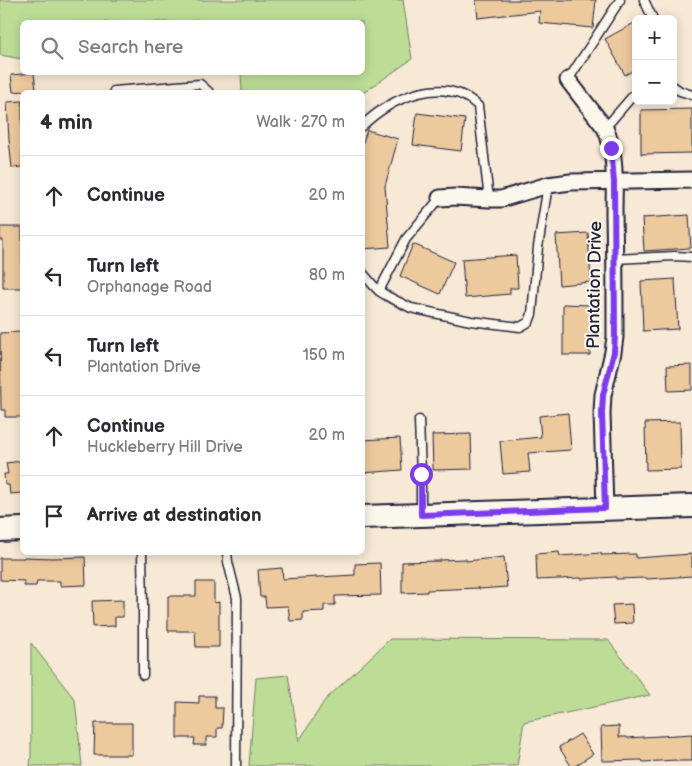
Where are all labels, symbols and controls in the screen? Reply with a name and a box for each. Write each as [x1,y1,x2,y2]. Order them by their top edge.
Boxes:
map controls [632,15,677,105]
button: + [632,15,677,60]
search box [20,20,365,75]
icon: search [38,34,66,62]
text: Search here [78,36,183,59]
button: − [632,60,677,105]
text: 4 min [40,110,93,135]
text: Walk · 270 m [256,113,345,132]
route end [600,137,623,160]
icon: ahead [40,182,68,210]
text: Continue [87,184,165,207]
text: 20 m [309,186,345,205]
street label: Plantation Drive [583,221,606,349]
text: Turn left [87,255,159,278]
icon: left [40,262,68,290]
text: 80 m [309,266,345,285]
text: Orphanage Road [87,278,212,297]
text: Turn left [87,335,159,358]
icon: left [40,342,68,370]
text: 150 m [303,346,345,365]
text: Plantation Drive [87,358,201,377]
text: Continue [87,415,165,438]
icon: ahead [40,422,68,450]
text: 20 m [309,426,345,445]
text: Huckleberry Hill Drive [87,438,243,457]
route start [410,463,433,486]
icon: arrive [40,502,68,530]
text: Arrive at destination [87,504,262,527]

